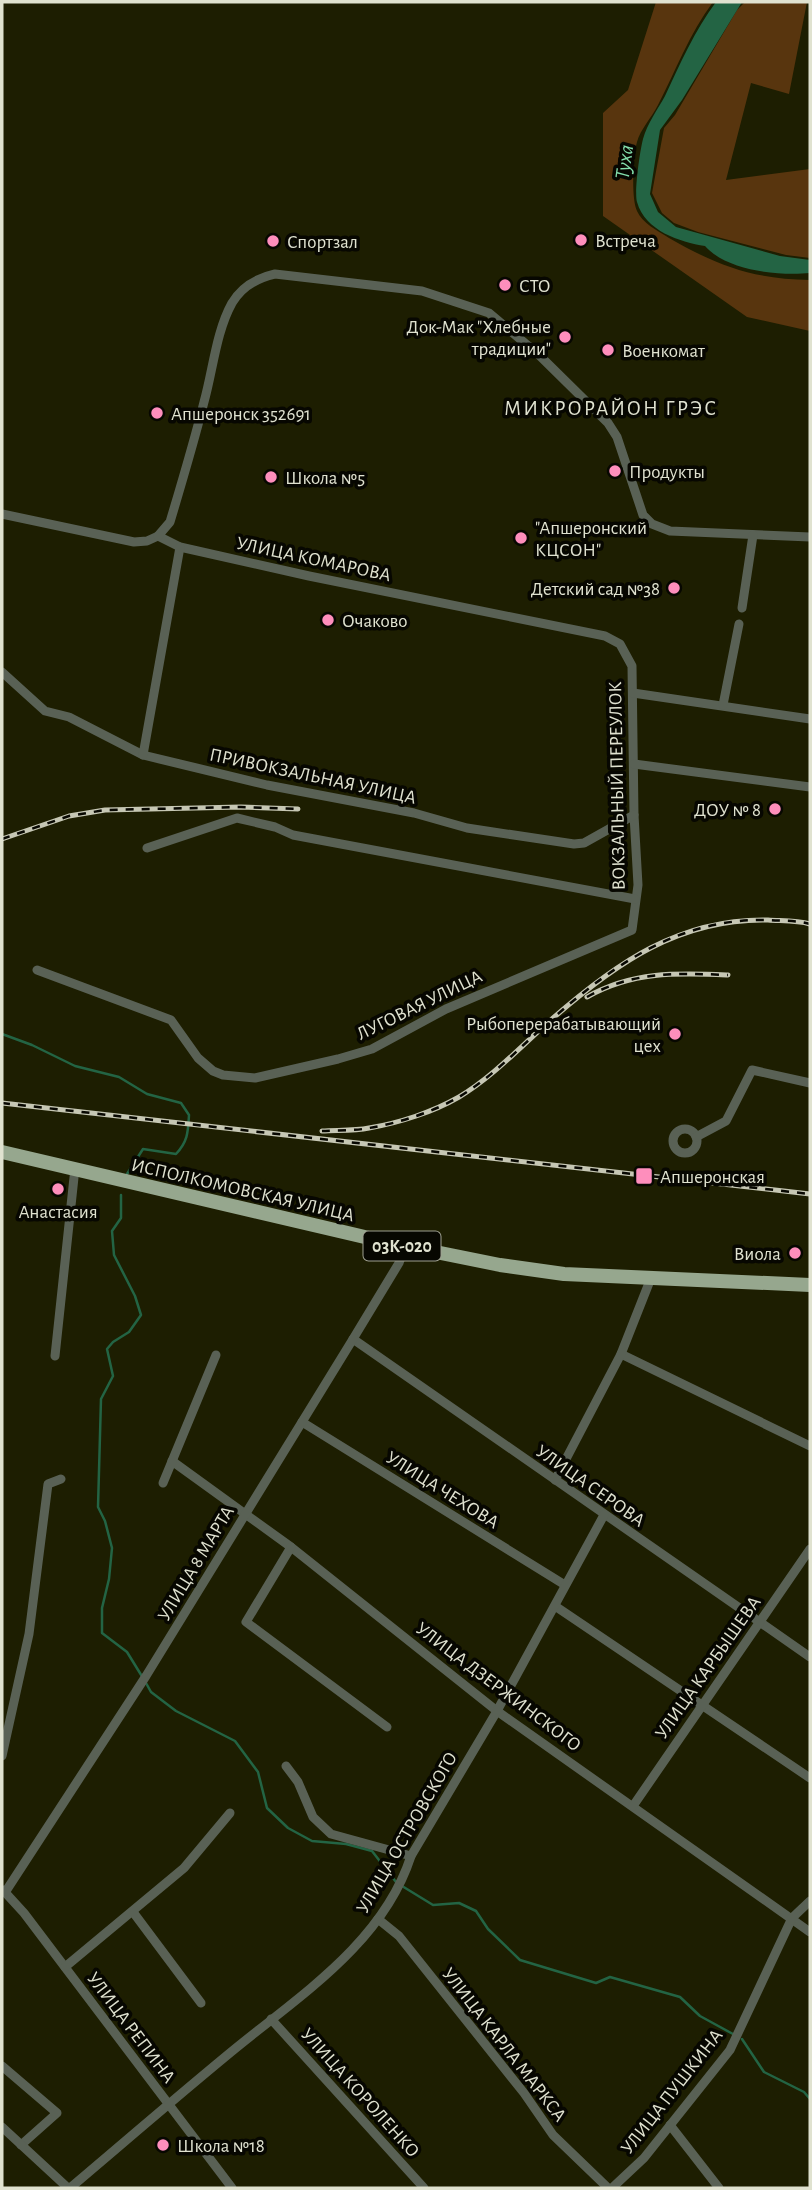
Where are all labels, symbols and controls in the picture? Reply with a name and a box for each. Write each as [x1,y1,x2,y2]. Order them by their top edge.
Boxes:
water label: Туха [612,143,637,181]
marker: Встреча [573,232,589,248]
place label: Встреча [595,232,656,251]
marker: Спортзал [265,233,281,249]
place label: Спортзал [287,233,358,252]
marker: СТО [497,277,513,293]
place label: СТО [519,277,551,296]
place label: Док-Мак "Хлебные традиции" [407,318,551,359]
marker: Док-Мак "Хлебные традиции" [557,329,573,345]
marker: Военкомат [600,342,616,358]
place label: Военкомат [622,342,705,361]
district label: МИКРОРАЙОН ГРЭС [504,397,718,419]
marker: Апшеронск 352691 [149,405,165,421]
place label: Апшеронск 352691 [171,405,311,424]
marker: Продукты [607,463,623,479]
place label: Продукты [629,463,705,482]
marker: Школа №5 [263,469,279,485]
place label: Школа №5 [285,469,365,488]
place label: "Апшеронский КЦСОН" [535,519,647,560]
marker: "Апшеронский КЦСОН" [513,530,529,546]
street label: УЛИЦА КОМАРОВА [235,534,393,585]
place label: Детский сад №38 [531,580,660,599]
marker: Детский сад №38 [666,580,682,596]
marker: Очаково [320,612,336,628]
place label: Очаково [342,612,408,631]
street label: ВОКЗАЛЬНЫЙ ПЕРЕУЛОК [605,681,629,891]
street label: ПРИВОКЗАЛЬНАЯ УЛИЦА [208,745,418,808]
place label: ДОУ № 8 [694,801,761,820]
marker: ДОУ № 8 [767,801,783,817]
street label: ЛУГОВАЯ УЛИЦА [354,967,485,1044]
place label: Рыбоперерабатывающий цех [466,1015,661,1056]
marker: Рыбоперерабатывающий цех [667,1026,683,1042]
street label: ИСПОЛКОМОВСКАЯ УЛИЦА [129,1156,356,1225]
marker: Апшеронская [634,1166,654,1186]
place label: Апшеронская [660,1168,765,1187]
marker: Анастасия [50,1181,66,1197]
place label: Анастасия [18,1203,98,1222]
road number: 03К-020 [364,1232,440,1260]
place label: Виола [734,1245,781,1264]
marker: Виола [787,1245,803,1261]
street label: УЛИЦА СЕРОВА [532,1442,648,1531]
street label: УЛИЦА ЧЕХОВА [382,1448,502,1533]
street label: УЛИЦА 8 МАРТА [155,1503,238,1625]
street label: УЛИЦА КАРБЫШЕВА [652,1593,765,1743]
street label: УЛИЦА ДЗЕРЖИНСКОГО [412,1619,584,1755]
street label: УЛИЦА ОСТРОВСКОГО [353,1749,461,1917]
street label: УЛИЦА КАРЛА МАРКСА [438,1965,569,2125]
street label: УЛИЦА РЕПИНА [83,1969,178,2087]
street label: УЛИЦА КОРОЛЕНКО [297,2025,423,2161]
street label: УЛИЦА ПУШКИНА [618,2026,727,2158]
marker: Школа №18 [155,2137,171,2153]
place label: Школа №18 [177,2137,265,2156]

